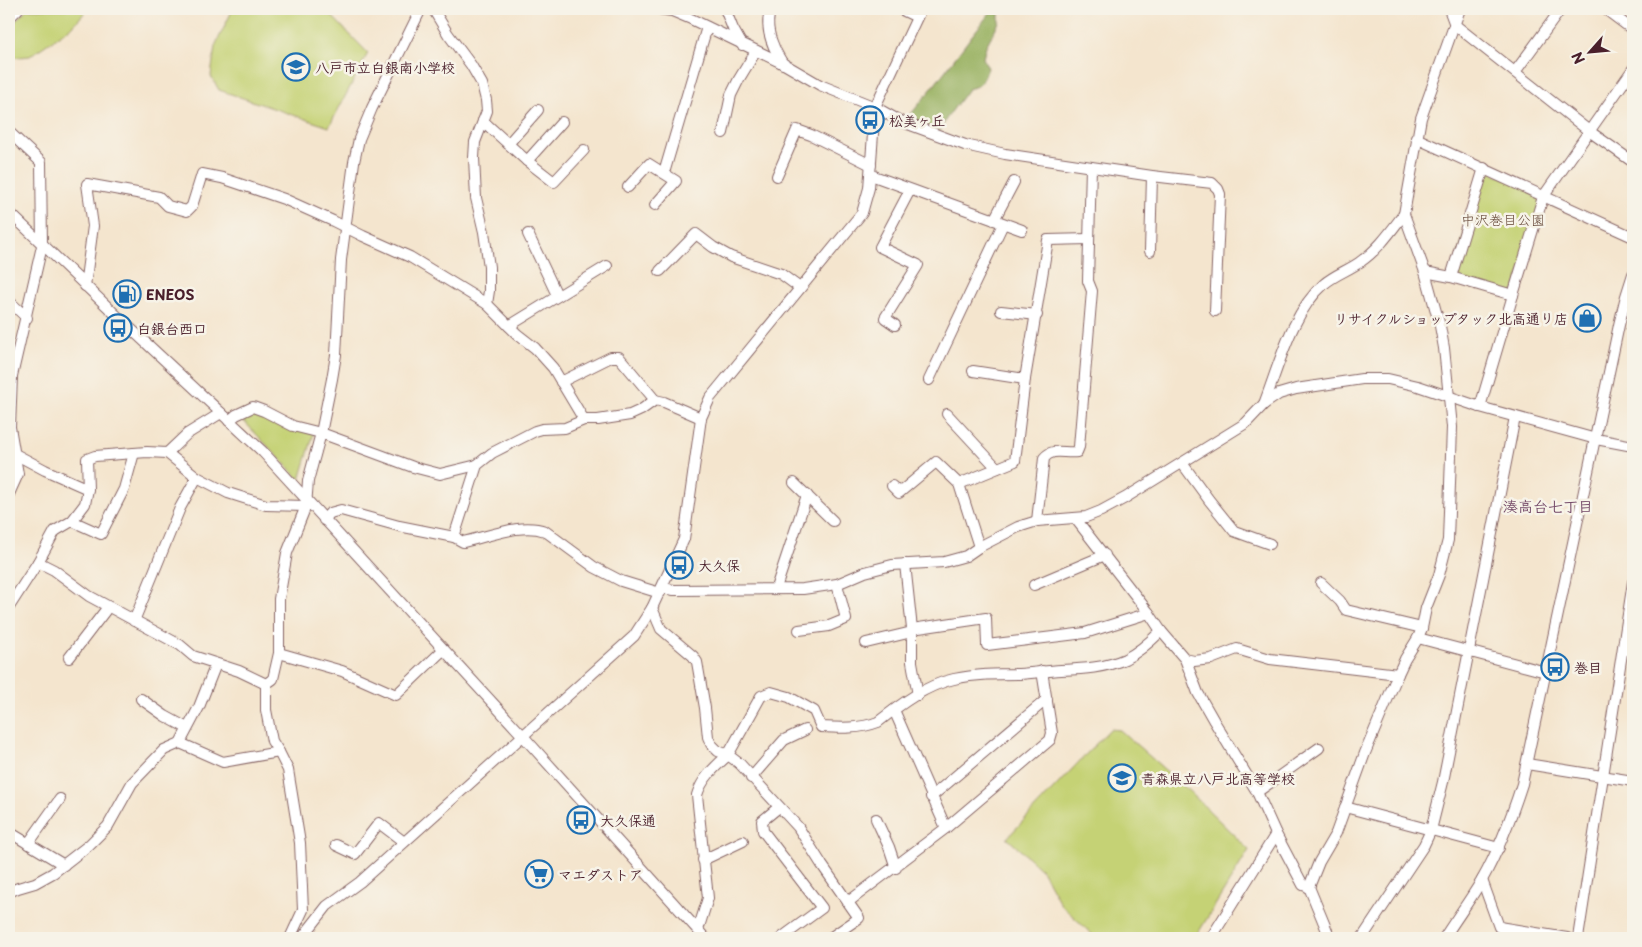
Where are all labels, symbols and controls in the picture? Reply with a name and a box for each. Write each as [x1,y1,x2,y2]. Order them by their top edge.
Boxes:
north arrow [1564,28,1614,78]
text: N [1566,48,1590,68]
school or university icon: 八戸市立白銀南小学校 [281,52,311,82]
place label: 八戸市立白銀南小学校 [315,57,455,78]
bus stop icon: 松美ヶ丘 [855,105,885,135]
place label: 松美ヶ丘 [889,110,945,131]
park label: 中沢巻目公園 [1461,209,1545,230]
fuel station icon: ENEOS [112,279,142,309]
place label: ENEOS [146,284,194,305]
shop icon: リサイクルショップタック北高通り店 [1572,303,1602,333]
place label: リサイクルショップタック北高通り店 [1334,308,1568,329]
bus stop icon: 白銀台西口 [103,313,133,343]
place label: 白銀台西口 [137,318,207,339]
district label: 湊高台七丁目 [1503,494,1593,517]
bus stop icon: 大久保 [664,550,694,580]
place label: 大久保 [698,555,740,576]
bus stop icon: 巻目 [1540,652,1570,682]
place label: 巻目 [1574,657,1602,678]
school or university icon: 青森県立八戸北高等学校 [1107,763,1137,793]
place label: 青森県立八戸北高等学校 [1141,768,1295,789]
bus stop icon: 大久保通 [566,805,596,835]
place label: 大久保通 [600,810,656,831]
supermarket icon: マエダストア [524,859,554,889]
place label: マエダストア [558,864,643,885]

